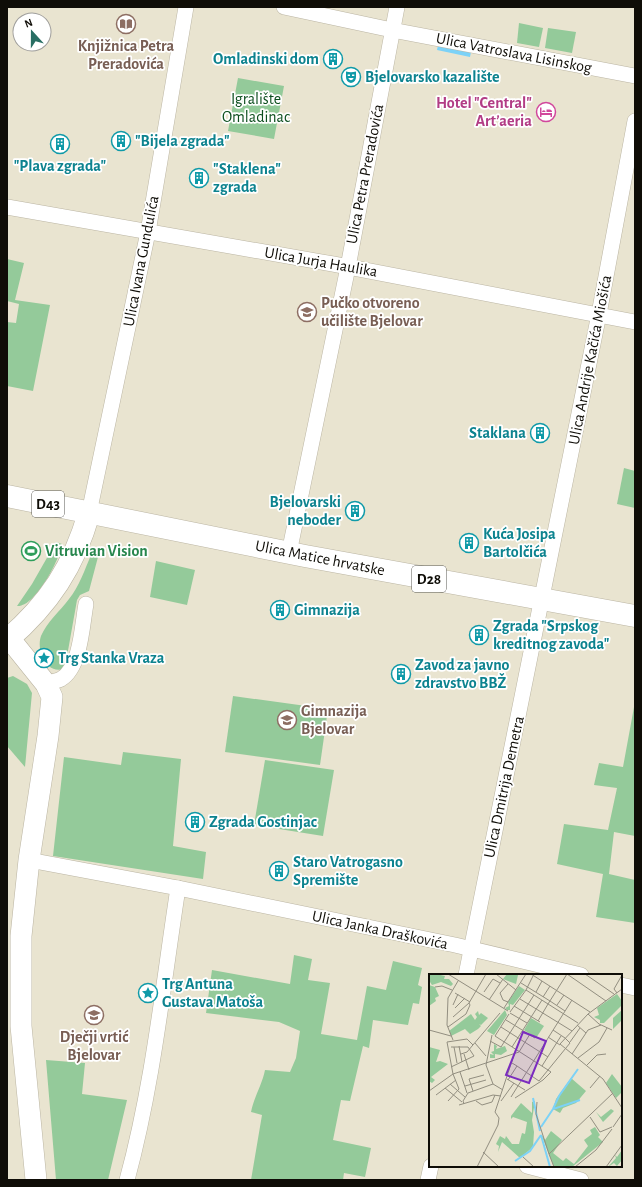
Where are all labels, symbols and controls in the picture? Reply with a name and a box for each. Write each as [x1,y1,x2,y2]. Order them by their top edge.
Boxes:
north arrow [12,12,52,52]
library icon: Knjižnica Petra Preradovića [115,13,137,35]
text: N [23,17,34,30]
street label: Ulica Vatroslava Lisinskog [435,30,593,76]
place label: Knjižnica Petra Preradovića [78,38,175,72]
building icon: Omladinski dom [322,48,344,70]
place label: Omladinski dom [213,51,319,67]
theatre icon: Bjelovarsko kazalište [340,66,362,88]
place label: Bjelovarsko kazalište [365,69,500,86]
park label: Igralište Omladinac [222,91,290,125]
place label: Hotel "Central" Art’aeria [436,95,532,129]
hotel icon: Hotel "Central" Art’aeria [535,101,557,123]
street label: Ulica Petra Preradovića [344,103,386,245]
building icon: "Bijela zgrada" [110,130,132,152]
building icon: "Plava zgrada" [49,133,71,155]
place label: "Bijela zgrada" [135,133,230,150]
place label: "Plava zgrada" [14,158,107,174]
place label: "Staklena" zgrada [213,161,281,195]
building icon: "Staklena" zgrada [188,167,210,189]
street label: Ulica Ivana Gundulića [120,194,162,328]
street label: Ulica Jurja Haulika [263,244,379,281]
street label: Ulica Andrije Kačića Miošića [566,274,615,446]
place label: Pučko otvoreno učilište Bjelovar [321,295,423,330]
school or university icon: Pučko otvoreno učilište Bjelovar [296,301,318,323]
building icon: Staklana [529,422,551,444]
place label: Staklana [469,425,526,441]
road number: D43 [32,491,64,517]
place label: Bjelovarski neboder [269,494,341,528]
building icon: Bjelovarski neboder [344,500,366,522]
place label: Kuća Josipa Bartolčića [483,526,556,560]
building icon: Kuća Josipa Bartolčića [458,532,480,554]
street label: Ulica Matice hrvatske [254,538,386,578]
sports icon: Vitruvian Vision [20,540,42,562]
place label: Vitruvian Vision [45,543,148,559]
road number: D28 [412,566,446,592]
building icon: Gimnazija [269,599,291,621]
place label: Gimnazija [294,602,360,619]
place label: Zgrada "Srpskog kreditnog zavoda" [493,618,610,652]
building icon: Zgrada "Srpskog kreditnog zavoda" [468,624,490,646]
place icon: Trg Stanka Vraza [33,647,55,669]
place label: Trg Stanka Vraza [58,650,165,666]
place label: Zavod za javno zdravstvo BBŽ [415,657,510,691]
building icon: Zavod za javno zdravstvo BBŽ [390,663,412,685]
place label: Gimnazija Bjelovar [301,703,367,738]
school or university icon: Gimnazija Bjelovar [276,709,298,731]
street label: Ulica Dmitrija Demetra [481,715,528,860]
building icon: Zgrada Gostinjac [184,811,206,833]
place label: Zgrada Gostinjac [209,814,317,831]
place label: Staro Vatrogasno Spremište [293,854,403,888]
building icon: Staro Vatrogasno Spremište [268,860,290,882]
street label: Ulica Janka Draškovića [311,908,449,952]
inset map [429,974,622,1167]
place label: Trg Antuna Gustava Matoša [162,976,263,1010]
place icon: Trg Antuna Gustava Matoša [137,982,159,1004]
school or university icon: Dječji vrtić Bjelovar [83,1004,105,1026]
place label: Dječji vrtić Bjelovar [60,1029,129,1064]

